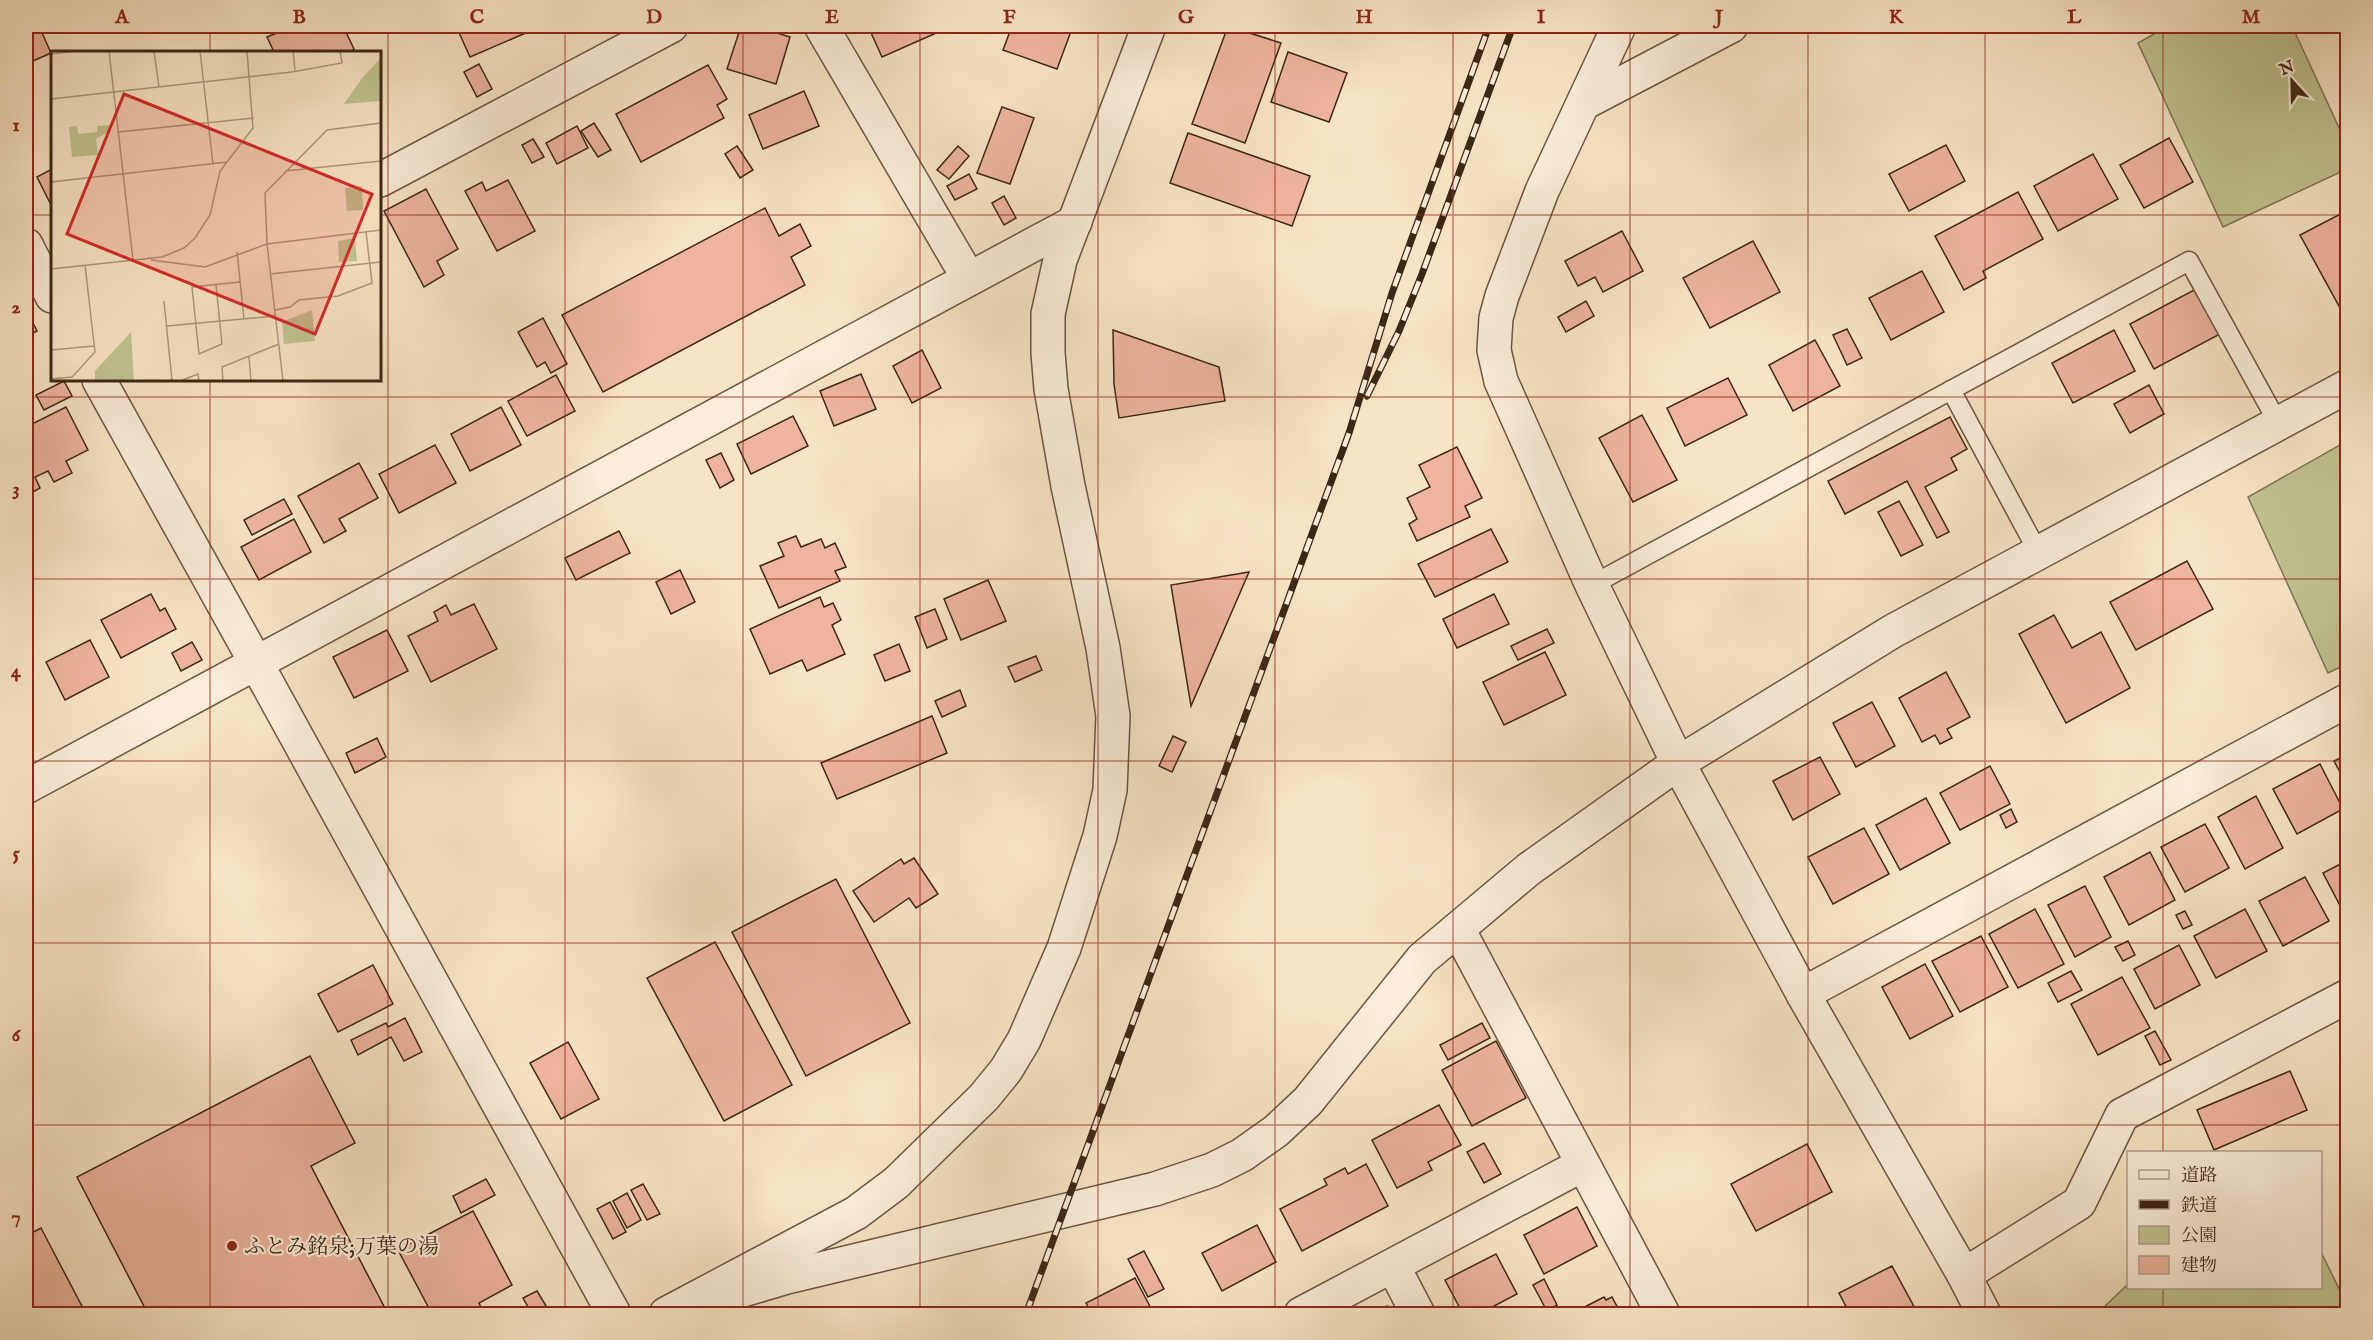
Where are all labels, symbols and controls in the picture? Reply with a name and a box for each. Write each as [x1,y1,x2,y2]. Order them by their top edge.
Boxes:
text: A [114,5,130,30]
text: B [292,5,306,30]
text: C [470,5,484,30]
text: D [646,5,662,30]
text: E [825,5,839,30]
text: F [1003,5,1016,30]
text: G [1178,5,1195,30]
text: H [1355,5,1373,30]
text: I [1537,5,1546,30]
text: J [1712,5,1724,30]
text: K [1889,5,1905,30]
text: L [2067,5,2082,30]
text: M [2242,5,2261,30]
inset map [51,51,381,381]
north arrow [2262,51,2322,111]
text: N [2276,57,2297,81]
text: 1 [12,113,20,138]
text: 2 [11,295,21,320]
text: 3 [12,477,20,502]
text: 4 [11,659,22,684]
text: 5 [12,841,20,866]
text: 6 [12,1023,22,1048]
legend [2127,1151,2322,1289]
text: 道路 [2181,1165,2217,1188]
text: 鉄道 [2181,1195,2217,1218]
text: 7 [11,1205,21,1230]
text: 公園 [2181,1225,2217,1248]
place label: ふとみ銘泉;万葉の湯 [244,1234,439,1261]
marker: ふとみ銘泉;万葉の湯 [225,1239,239,1253]
text: 建物 [2181,1255,2217,1278]

